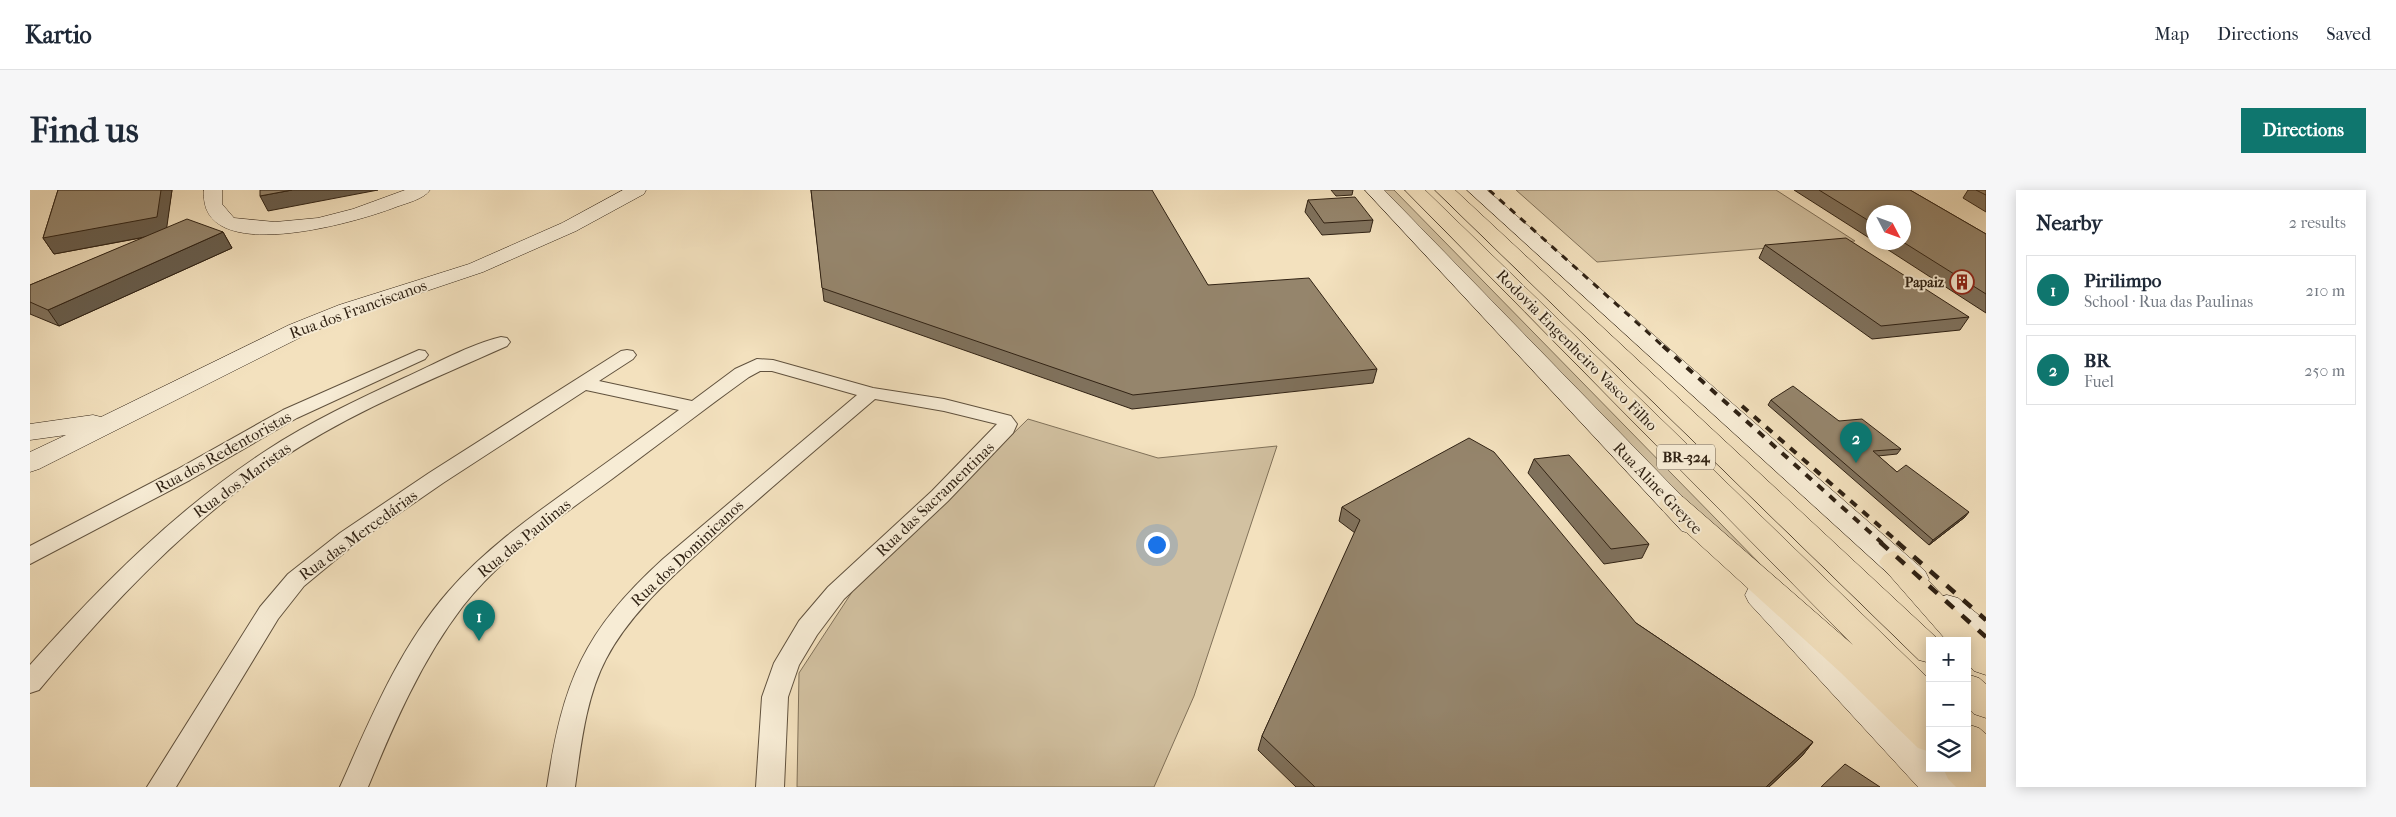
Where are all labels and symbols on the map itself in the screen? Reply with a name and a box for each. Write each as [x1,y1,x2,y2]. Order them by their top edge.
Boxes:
north arrow [1866,205,1911,250]
street label: Rodovia Engenheiro Vasco Filho [1492,265,1662,435]
building icon: Papaiz [1949,269,1975,295]
place label: Papaiz [1905,274,1945,291]
street label: Rua dos Franciscanos [287,275,429,343]
street label: Rua dos Redentoristas [152,407,294,497]
pin: 2 [1840,422,1872,463]
street label: Rua dos Maristas [190,438,295,522]
street label: Rua das Sacramentinas [872,438,998,560]
street label: Rua Aline Greyce [1609,438,1707,538]
road number: BR-324 [1657,444,1715,470]
street label: Rua das Mercedárias [295,486,421,584]
street label: Rua das Paulinas [474,495,574,581]
street label: Rua dos Dominicanos [627,496,747,610]
your location [1144,532,1170,558]
pin: 1 [463,600,495,641]

